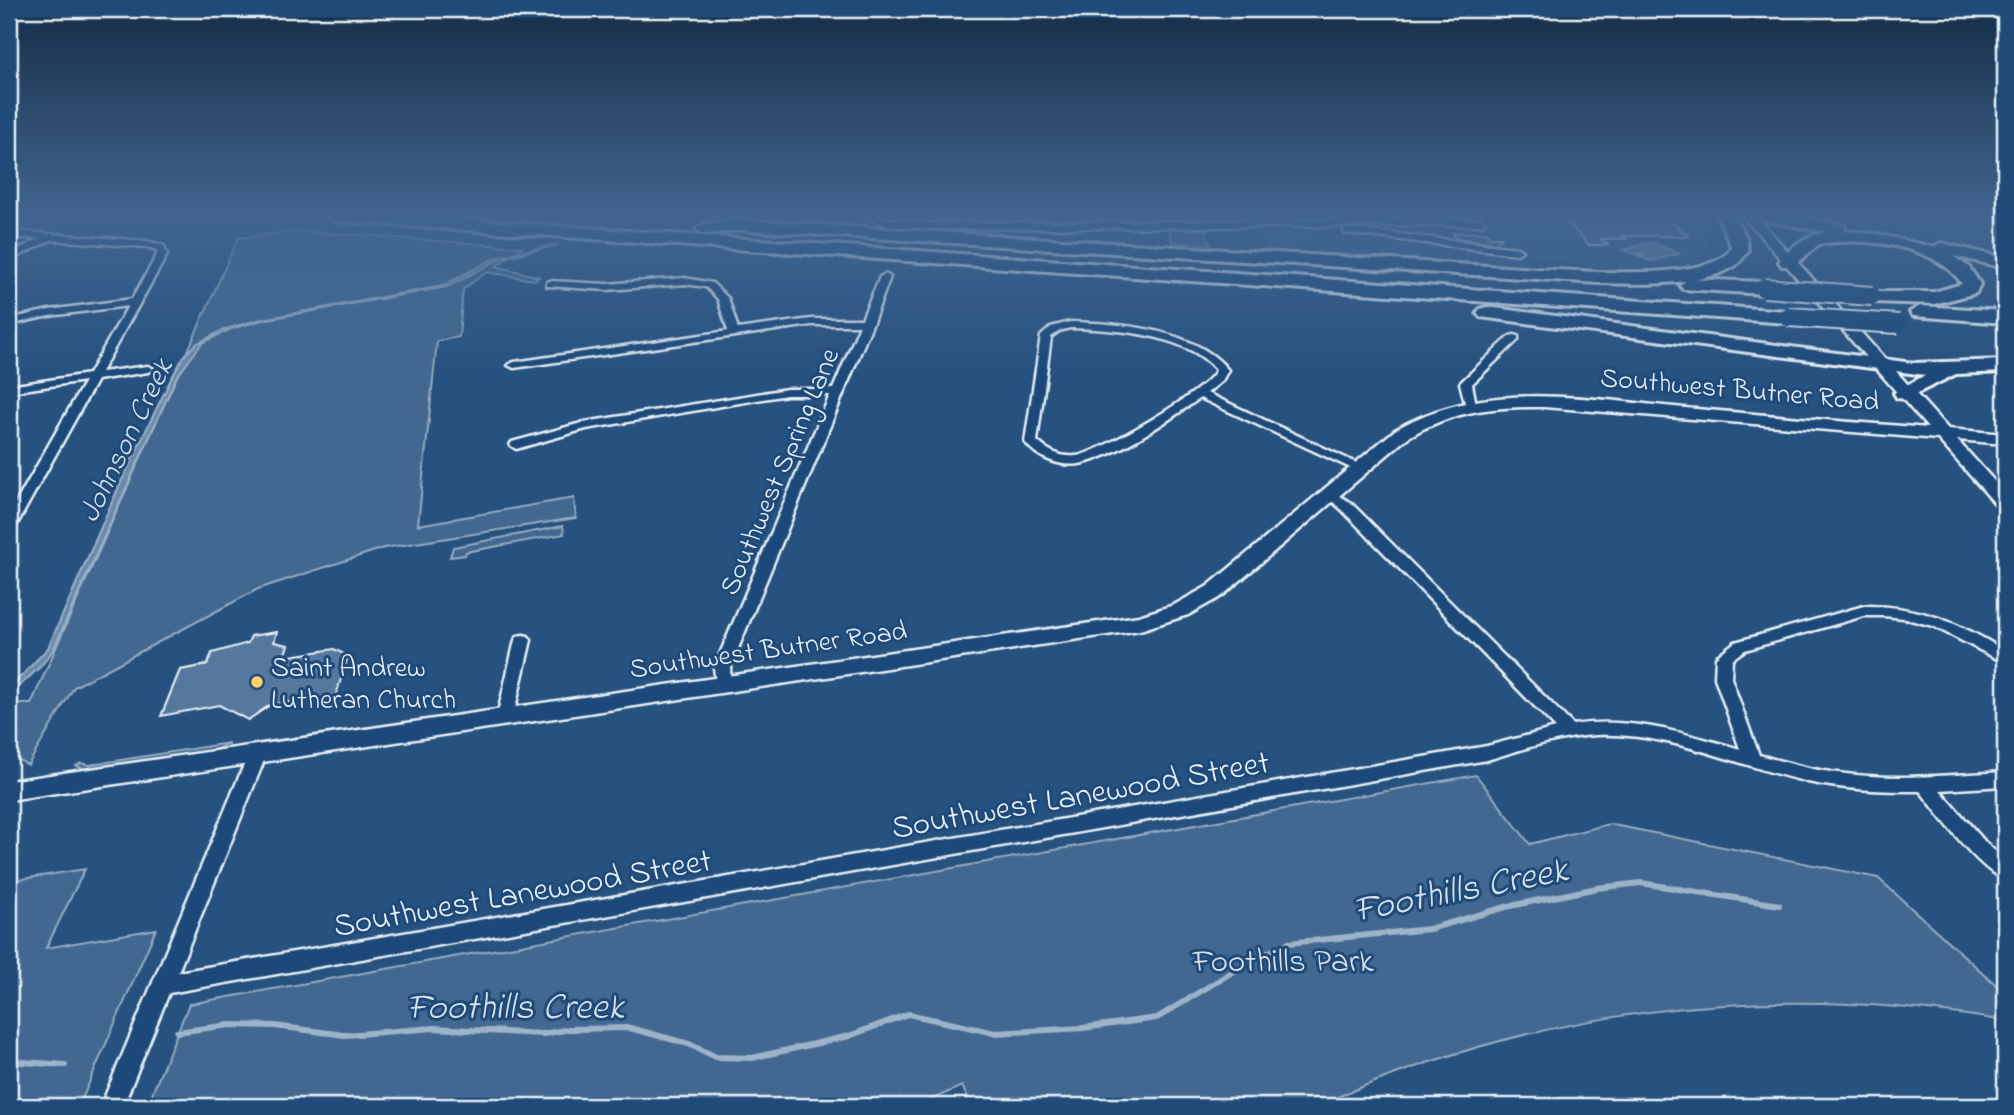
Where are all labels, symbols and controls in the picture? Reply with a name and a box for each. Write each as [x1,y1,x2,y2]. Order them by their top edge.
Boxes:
street label: Southwest Spring Lane [711,342,852,602]
water label: Johnson Creek [69,350,187,531]
street label: Southwest Butner Road [1599,359,1881,424]
street label: Southwest Butner Road [627,612,910,691]
place label: Saint Andrew Lutheran Church [271,649,456,722]
marker: Saint Andrew Lutheran Church [249,674,265,690]
street label: Southwest Lanewood Street [888,740,1274,854]
street label: Southwest Lanewood Street [330,838,716,952]
water label: Foothills Creek [1349,844,1574,939]
park label: Foothills Park [1191,939,1374,987]
water label: Foothills Creek [406,982,626,1036]

